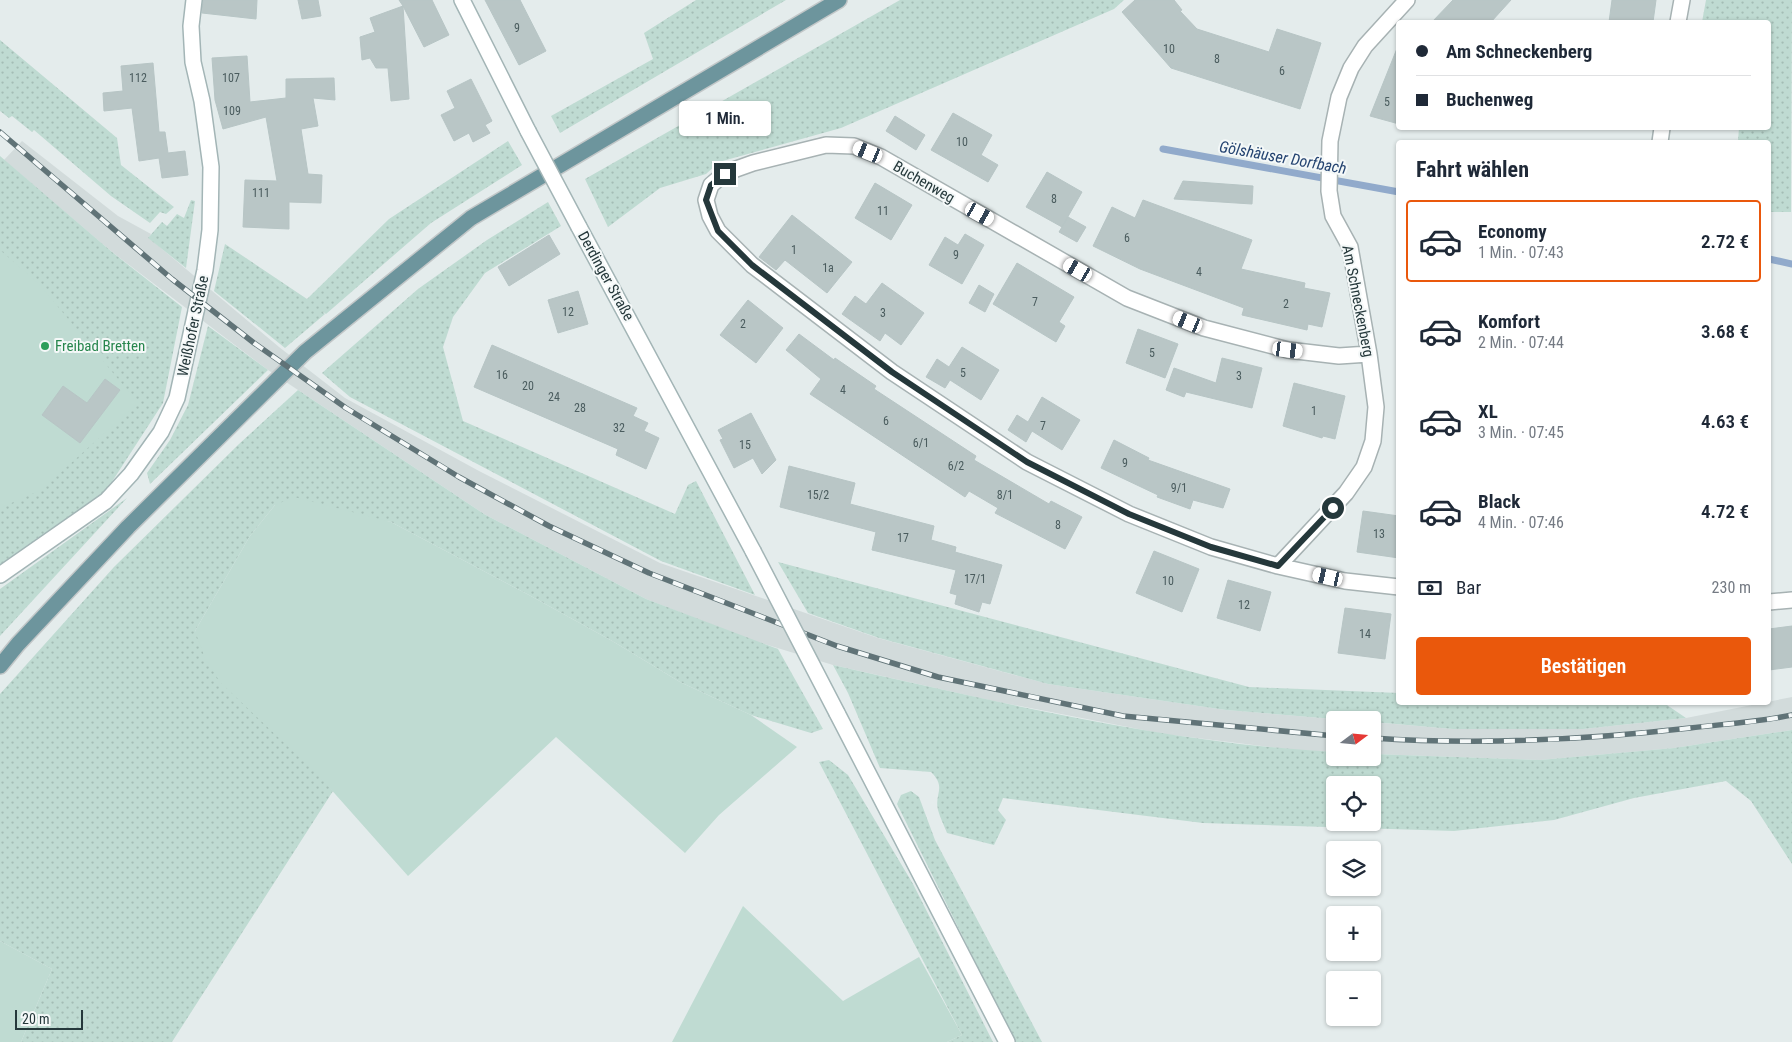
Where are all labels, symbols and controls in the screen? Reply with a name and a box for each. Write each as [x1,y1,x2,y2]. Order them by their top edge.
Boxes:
house number: 9 [514,21,520,35]
text: Am Schneckenberg [1446,40,1592,63]
house number: 10 [1163,42,1175,56]
house number: 8 [1214,52,1220,66]
house number: 6 [1279,64,1285,78]
house number: 112 [129,71,147,85]
house number: 107 [222,71,240,85]
text: Buchenweg [1446,88,1533,111]
house number: 5 [1384,95,1390,109]
callout: 1 Min. [679,101,771,136]
house number: 109 [223,104,241,118]
text: 1 Min. [705,109,745,128]
house number: 10 [956,135,968,149]
water label: Gölshäuser Dorfbach [1218,137,1348,178]
car [851,139,884,165]
street label: Buchenweg [890,157,958,207]
text: Fahrt wählen [1416,157,1529,182]
route end [714,163,736,185]
house number: 111 [252,186,270,200]
house number: 8 [1051,192,1057,206]
car [963,200,996,228]
house number: 11 [877,204,889,218]
icon: car [1418,219,1463,264]
text: Economy [1478,220,1547,243]
street label: Derdinger Straße [574,228,638,324]
text: 2.72 € [1701,230,1749,253]
house number: 6 [1124,231,1130,245]
house number: 1 [791,243,797,257]
street label: Am Schneckenberg [1338,243,1378,359]
text: 1 Min. · 07:43 [1478,243,1564,262]
house number: 9 [953,248,959,262]
car [1061,256,1094,284]
house number: 1a [822,261,834,275]
house number: 4 [1196,265,1202,279]
street label: Weißhofer Straße [174,274,212,378]
house number: 7 [1032,295,1038,309]
house number: 2 [1283,297,1289,311]
house number: 12 [562,305,574,319]
house number: 3 [880,306,886,320]
car [1171,309,1204,335]
icon: car [1418,309,1463,354]
text: Komfort [1478,310,1540,333]
house number: 2 [740,317,746,331]
text: 3.68 € [1701,320,1749,343]
text: 2 Min. · 07:44 [1478,333,1564,352]
place label: Freibad Bretten [55,337,145,355]
marker: Freibad Bretten [39,340,51,352]
car [1272,341,1303,359]
house number: 5 [1149,346,1155,360]
house number: 5 [960,366,966,380]
house number: 16 [496,368,508,382]
house number: 3 [1236,369,1242,383]
house number: 20 [522,379,534,393]
house number: 4 [840,383,846,397]
house number: 24 [548,390,560,404]
icon: car [1418,399,1463,444]
text: XL [1478,400,1498,423]
house number: 28 [574,401,586,415]
house number: 1 [1311,404,1317,418]
text: 4.63 € [1701,410,1749,433]
house number: 6 [883,414,889,428]
house number: 7 [1040,419,1046,433]
house number: 32 [613,421,625,435]
text: 3 Min. · 07:45 [1478,423,1564,442]
house number: 6/1 [913,436,929,450]
house number: 15 [739,438,751,452]
house number: 9 [1122,456,1128,470]
house number: 6/2 [948,459,964,473]
house number: 9/1 [1171,481,1187,495]
house number: 15/2 [807,488,829,502]
house number: 8/1 [997,488,1013,502]
icon: car [1418,489,1463,534]
text: Black [1478,490,1520,513]
route start [1322,497,1344,519]
text: 4.72 € [1701,500,1749,523]
text: 4 Min. · 07:46 [1478,513,1564,532]
house number: 8 [1055,518,1061,532]
house number: 13 [1373,527,1385,541]
house number: 17 [897,531,909,545]
car [1311,566,1344,588]
house number: 17/1 [964,572,986,586]
house number: 10 [1162,574,1174,588]
icon: cash [1416,574,1444,602]
text: Bar [1456,576,1481,599]
text: 230 m [1712,578,1751,597]
house number: 12 [1238,598,1250,612]
house number: 14 [1359,627,1371,641]
button: Bestätigen [1416,637,1751,695]
north arrow [1326,711,1381,766]
map controls [1326,711,1381,1026]
button: locate [1326,776,1381,831]
button: layers [1326,841,1381,896]
button: + [1326,906,1381,961]
button: − [1326,971,1381,1026]
scale bar [15,1007,82,1030]
text: 20 m [22,1011,50,1027]

